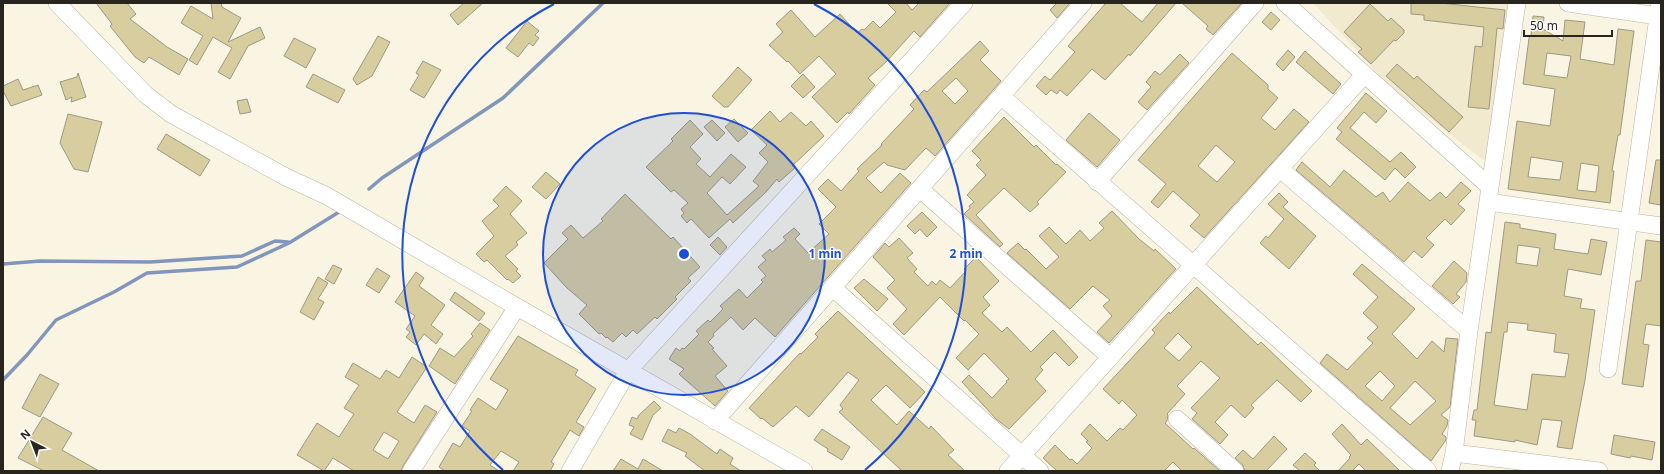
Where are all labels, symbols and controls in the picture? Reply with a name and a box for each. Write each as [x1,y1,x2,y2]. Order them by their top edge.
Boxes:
scale bar [1524,12,1612,38]
text: 50 m [1530,17,1558,34]
text: 1 min [808,245,842,262]
text: 2 min [949,245,983,262]
centre of rings [677,247,691,261]
north arrow [12,422,52,462]
text: N [17,426,33,443]

